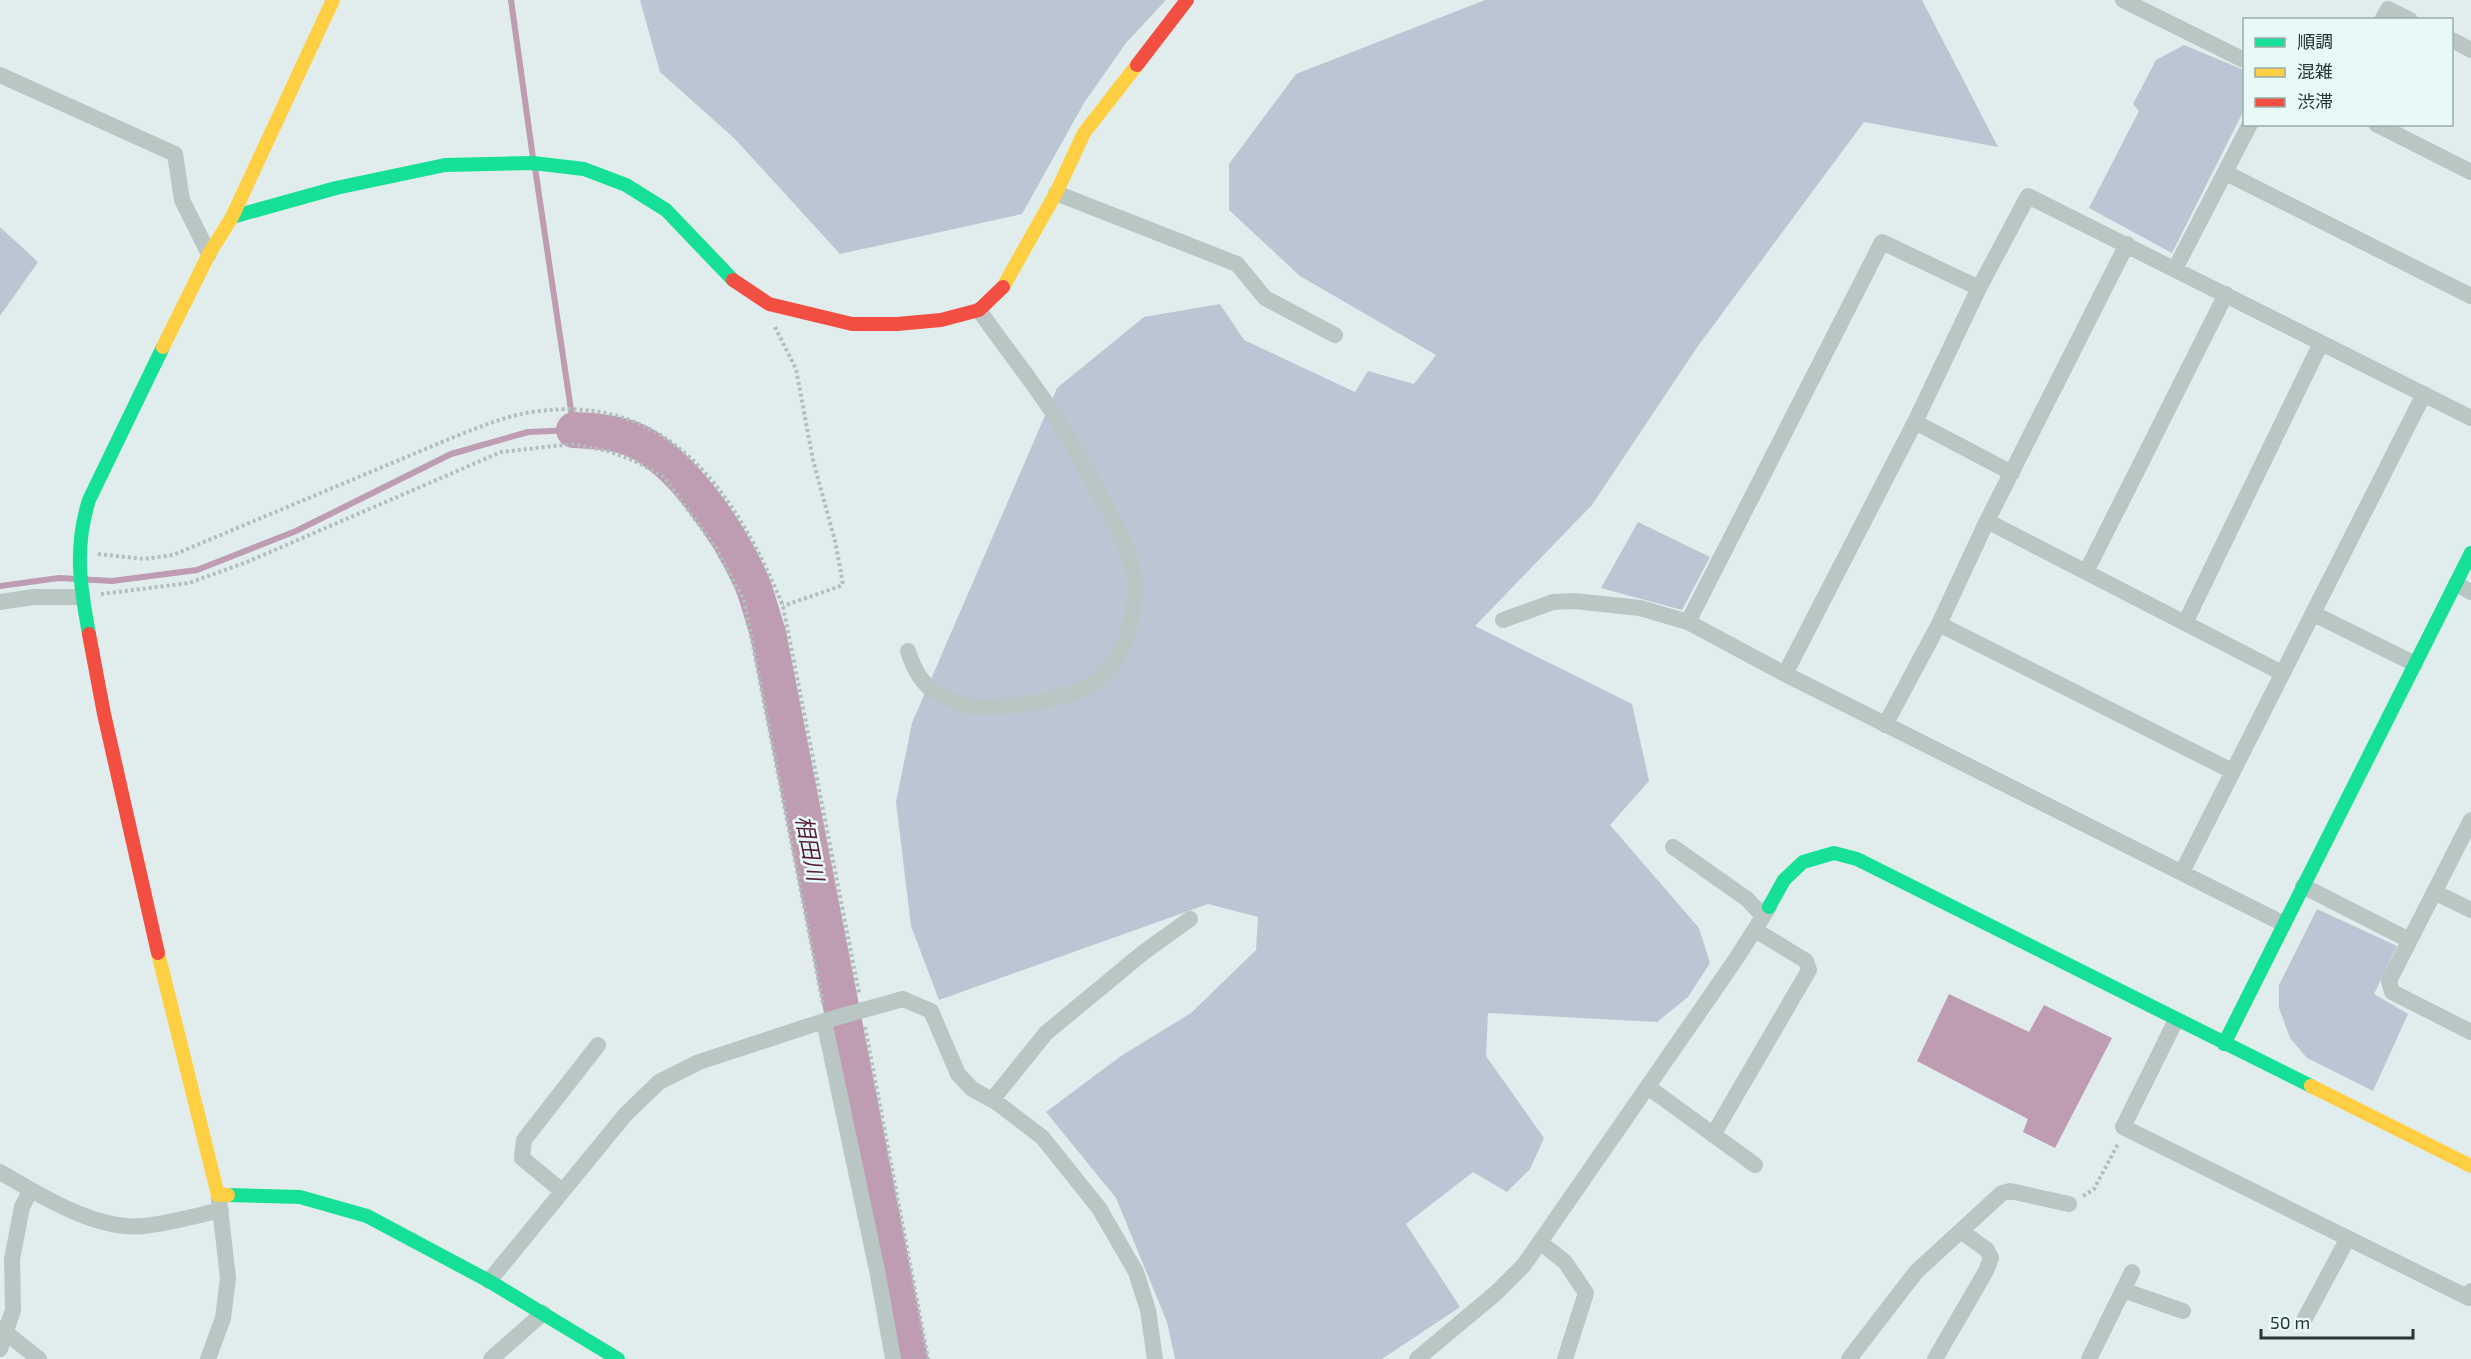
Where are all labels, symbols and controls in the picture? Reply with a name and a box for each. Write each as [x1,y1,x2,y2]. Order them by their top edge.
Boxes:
legend [2243,18,2453,126]
text: 順調 [2297,30,2333,52]
text: 混雑 [2297,60,2333,82]
text: 渋滞 [2297,90,2333,112]
water label: 相田川 [792,813,830,885]
scale bar [2261,1302,2412,1340]
text: 50 m [2270,1311,2310,1333]

